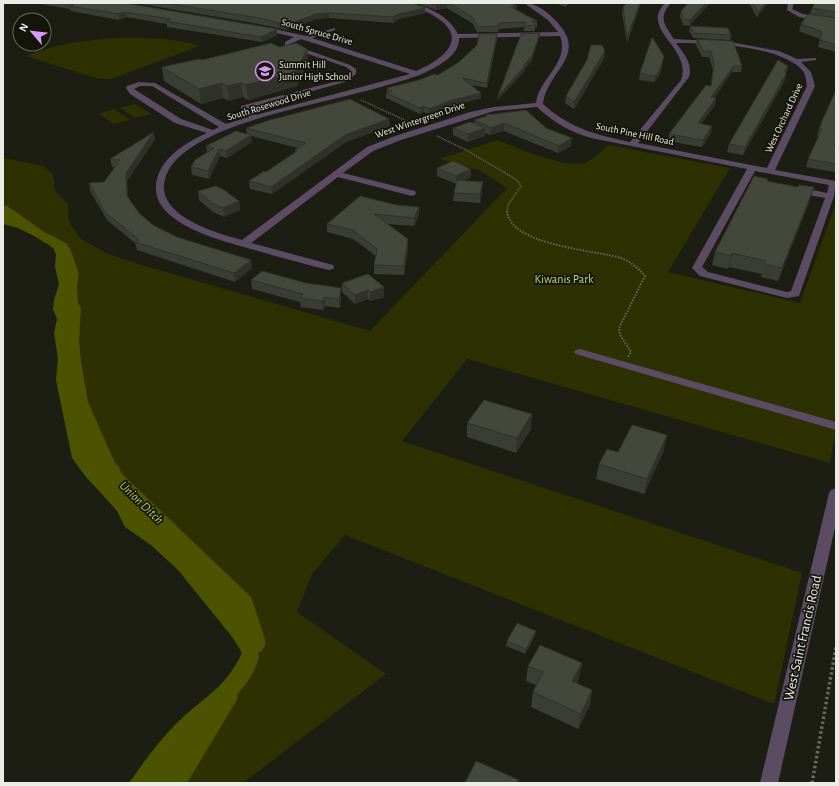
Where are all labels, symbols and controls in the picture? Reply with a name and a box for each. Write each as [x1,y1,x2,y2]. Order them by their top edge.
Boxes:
north arrow [12,12,52,52]
street label: South Spruce Drive [280,17,354,47]
text: N [17,22,30,34]
school or university icon: Summit Hill Junior High School [254,60,276,82]
place label: Summit Hill Junior High School [279,60,351,82]
street label: West Orchard Drive [763,81,805,154]
street label: South Rosewood Drive [226,87,312,123]
street label: West Wintergreen Drive [374,100,466,140]
street label: South Pine Hill Road [595,121,675,147]
park label: Kiwanis Park [534,273,594,285]
water label: Union Ditch [117,479,165,527]
street label: West Saint Francis Road [782,574,824,702]

